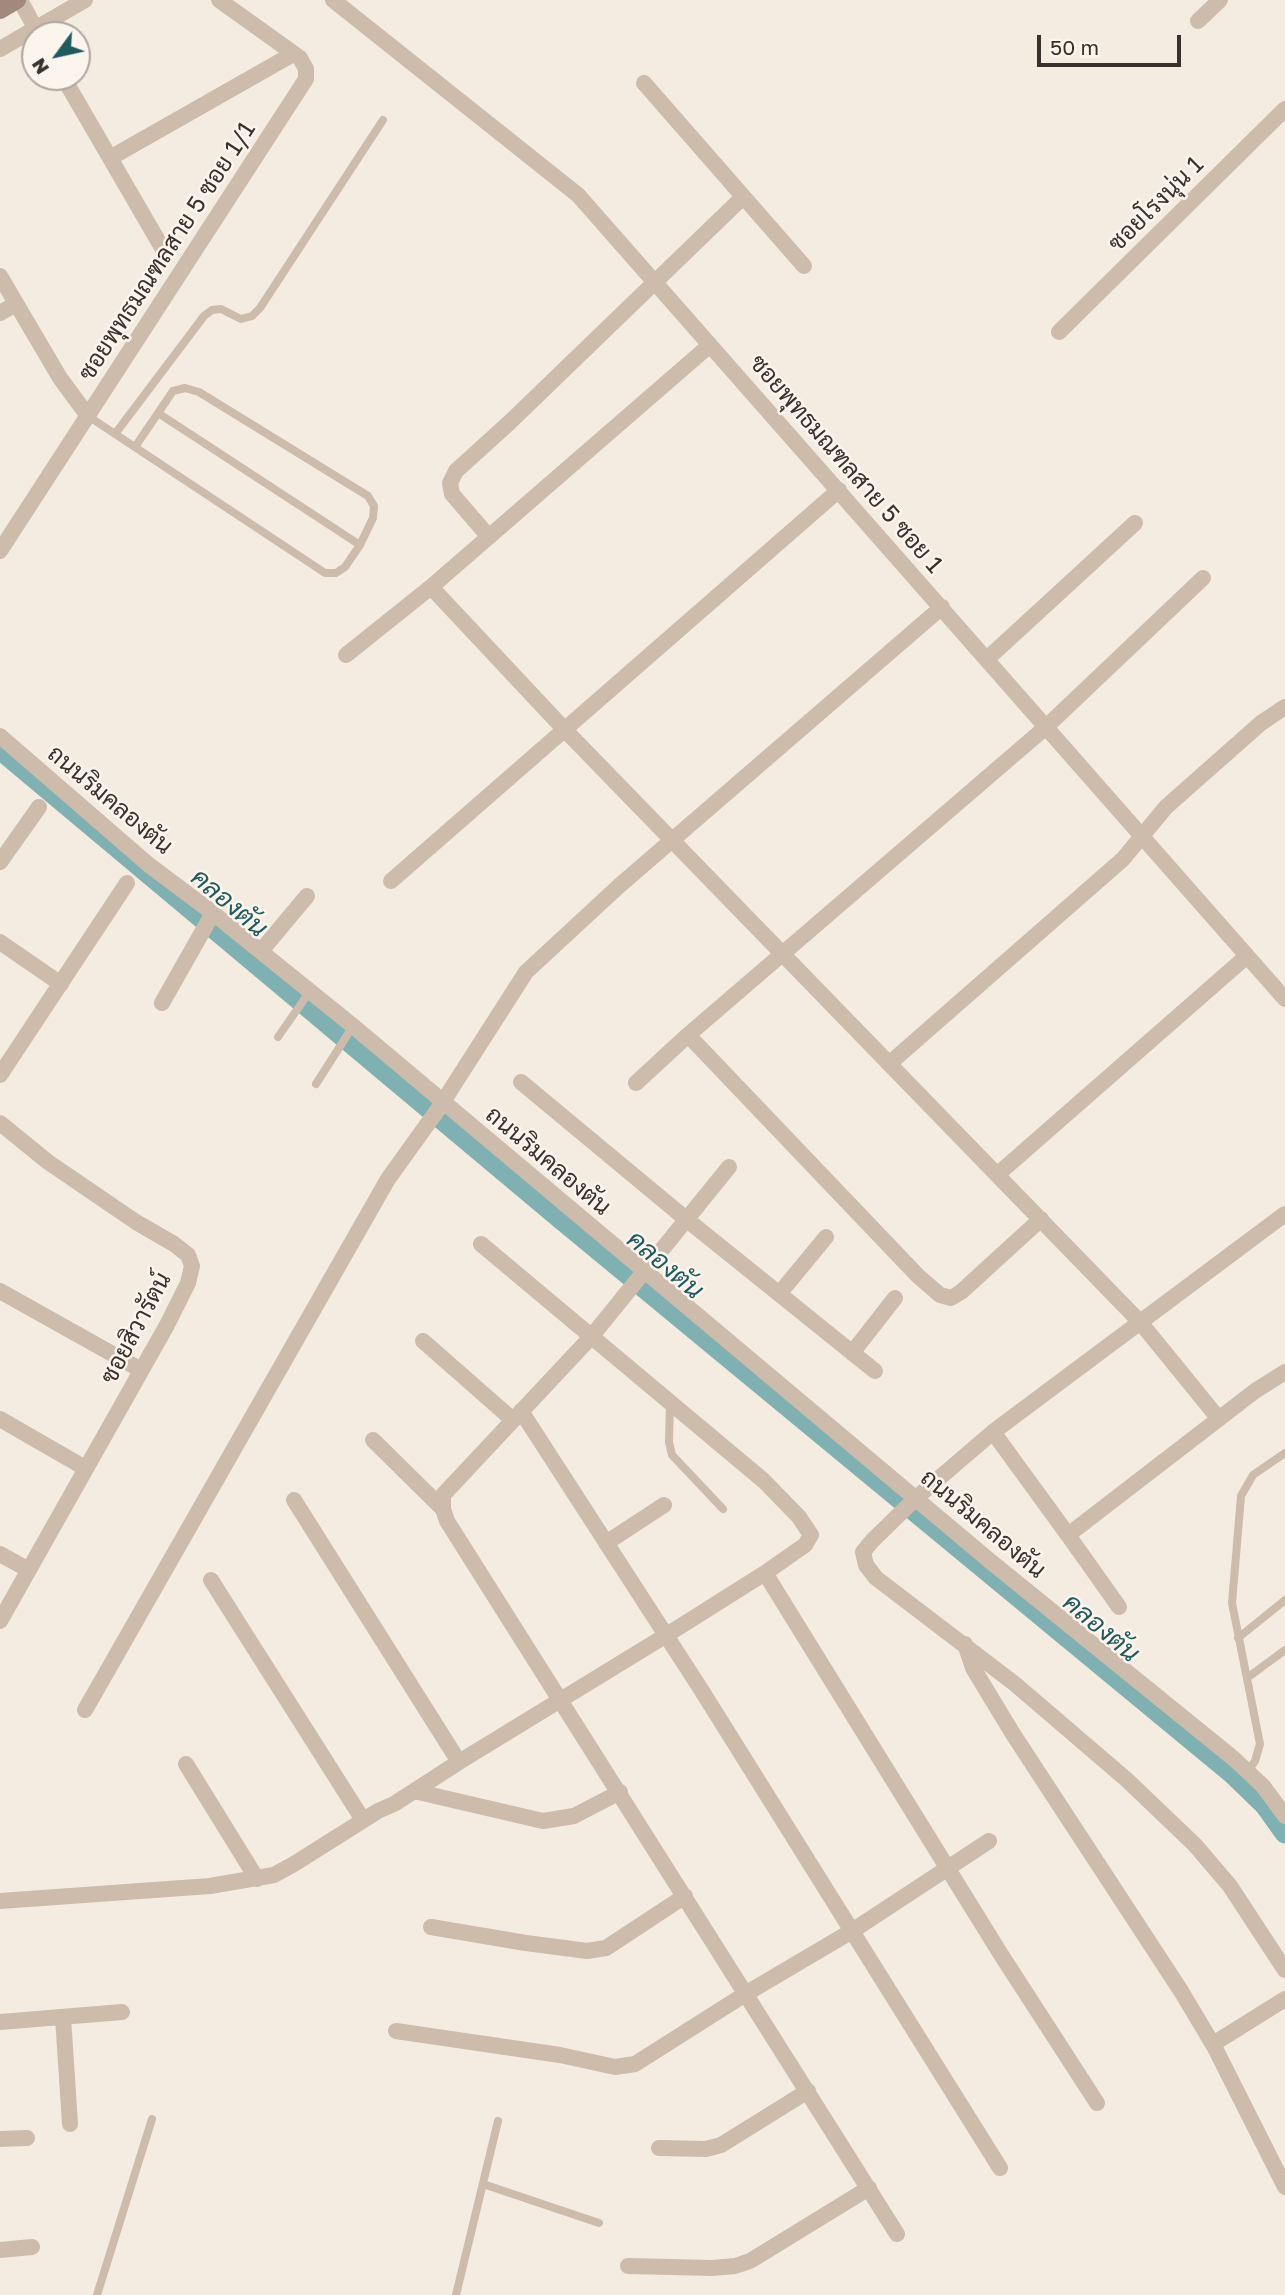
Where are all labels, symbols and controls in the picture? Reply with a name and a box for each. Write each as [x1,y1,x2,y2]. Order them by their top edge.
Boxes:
north arrow [21,21,91,91]
scale bar [1040,21,1184,65]
text: 50 m [1050,34,1099,60]
text: N [26,54,53,79]
street label: ซอยพุทธมณฑลสาย 5 ซอย 1/1 [72,116,262,386]
street label: ซอยโรงนุ่น 1 [1103,151,1209,257]
street label: ซอยพุทธมณฑลสาย 5 ซอย 1 [743,349,949,579]
street label: ถนนริมคลองตัน [42,739,178,861]
water label: คลองตัน [184,862,274,944]
street label: ถนนริมคลองตัน [480,1100,616,1222]
water label: คลองตัน [620,1224,710,1306]
street label: ซอยสิวารัตน์ [95,1267,177,1389]
street label: ถนนริมคลองตัน [915,1463,1051,1585]
water label: คลองตัน [1056,1587,1146,1669]

